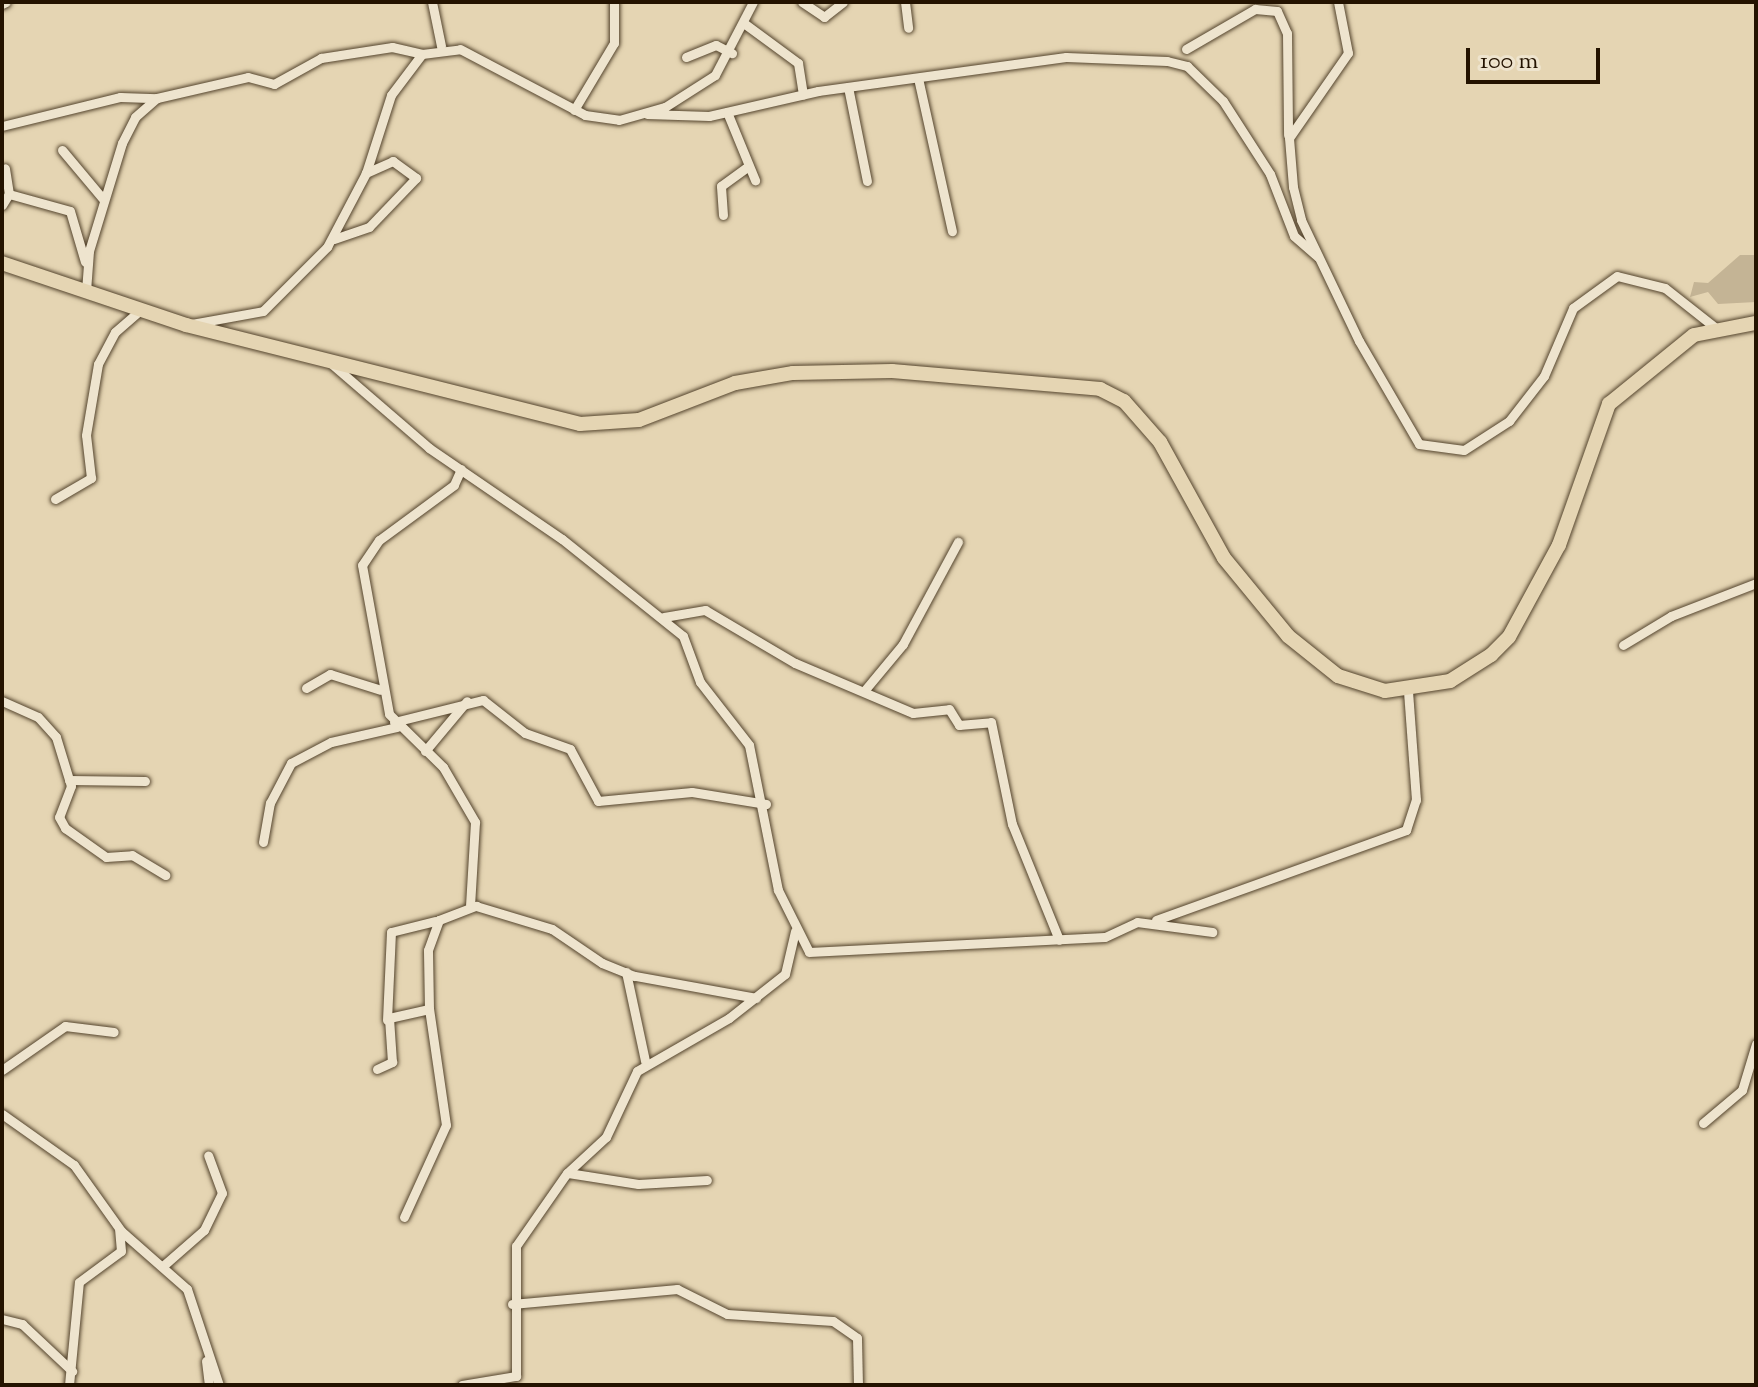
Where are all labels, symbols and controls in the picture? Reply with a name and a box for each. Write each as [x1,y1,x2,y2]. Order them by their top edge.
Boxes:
scale bar [1470,32,1604,82]
text: 100 m [1480,45,1538,79]

